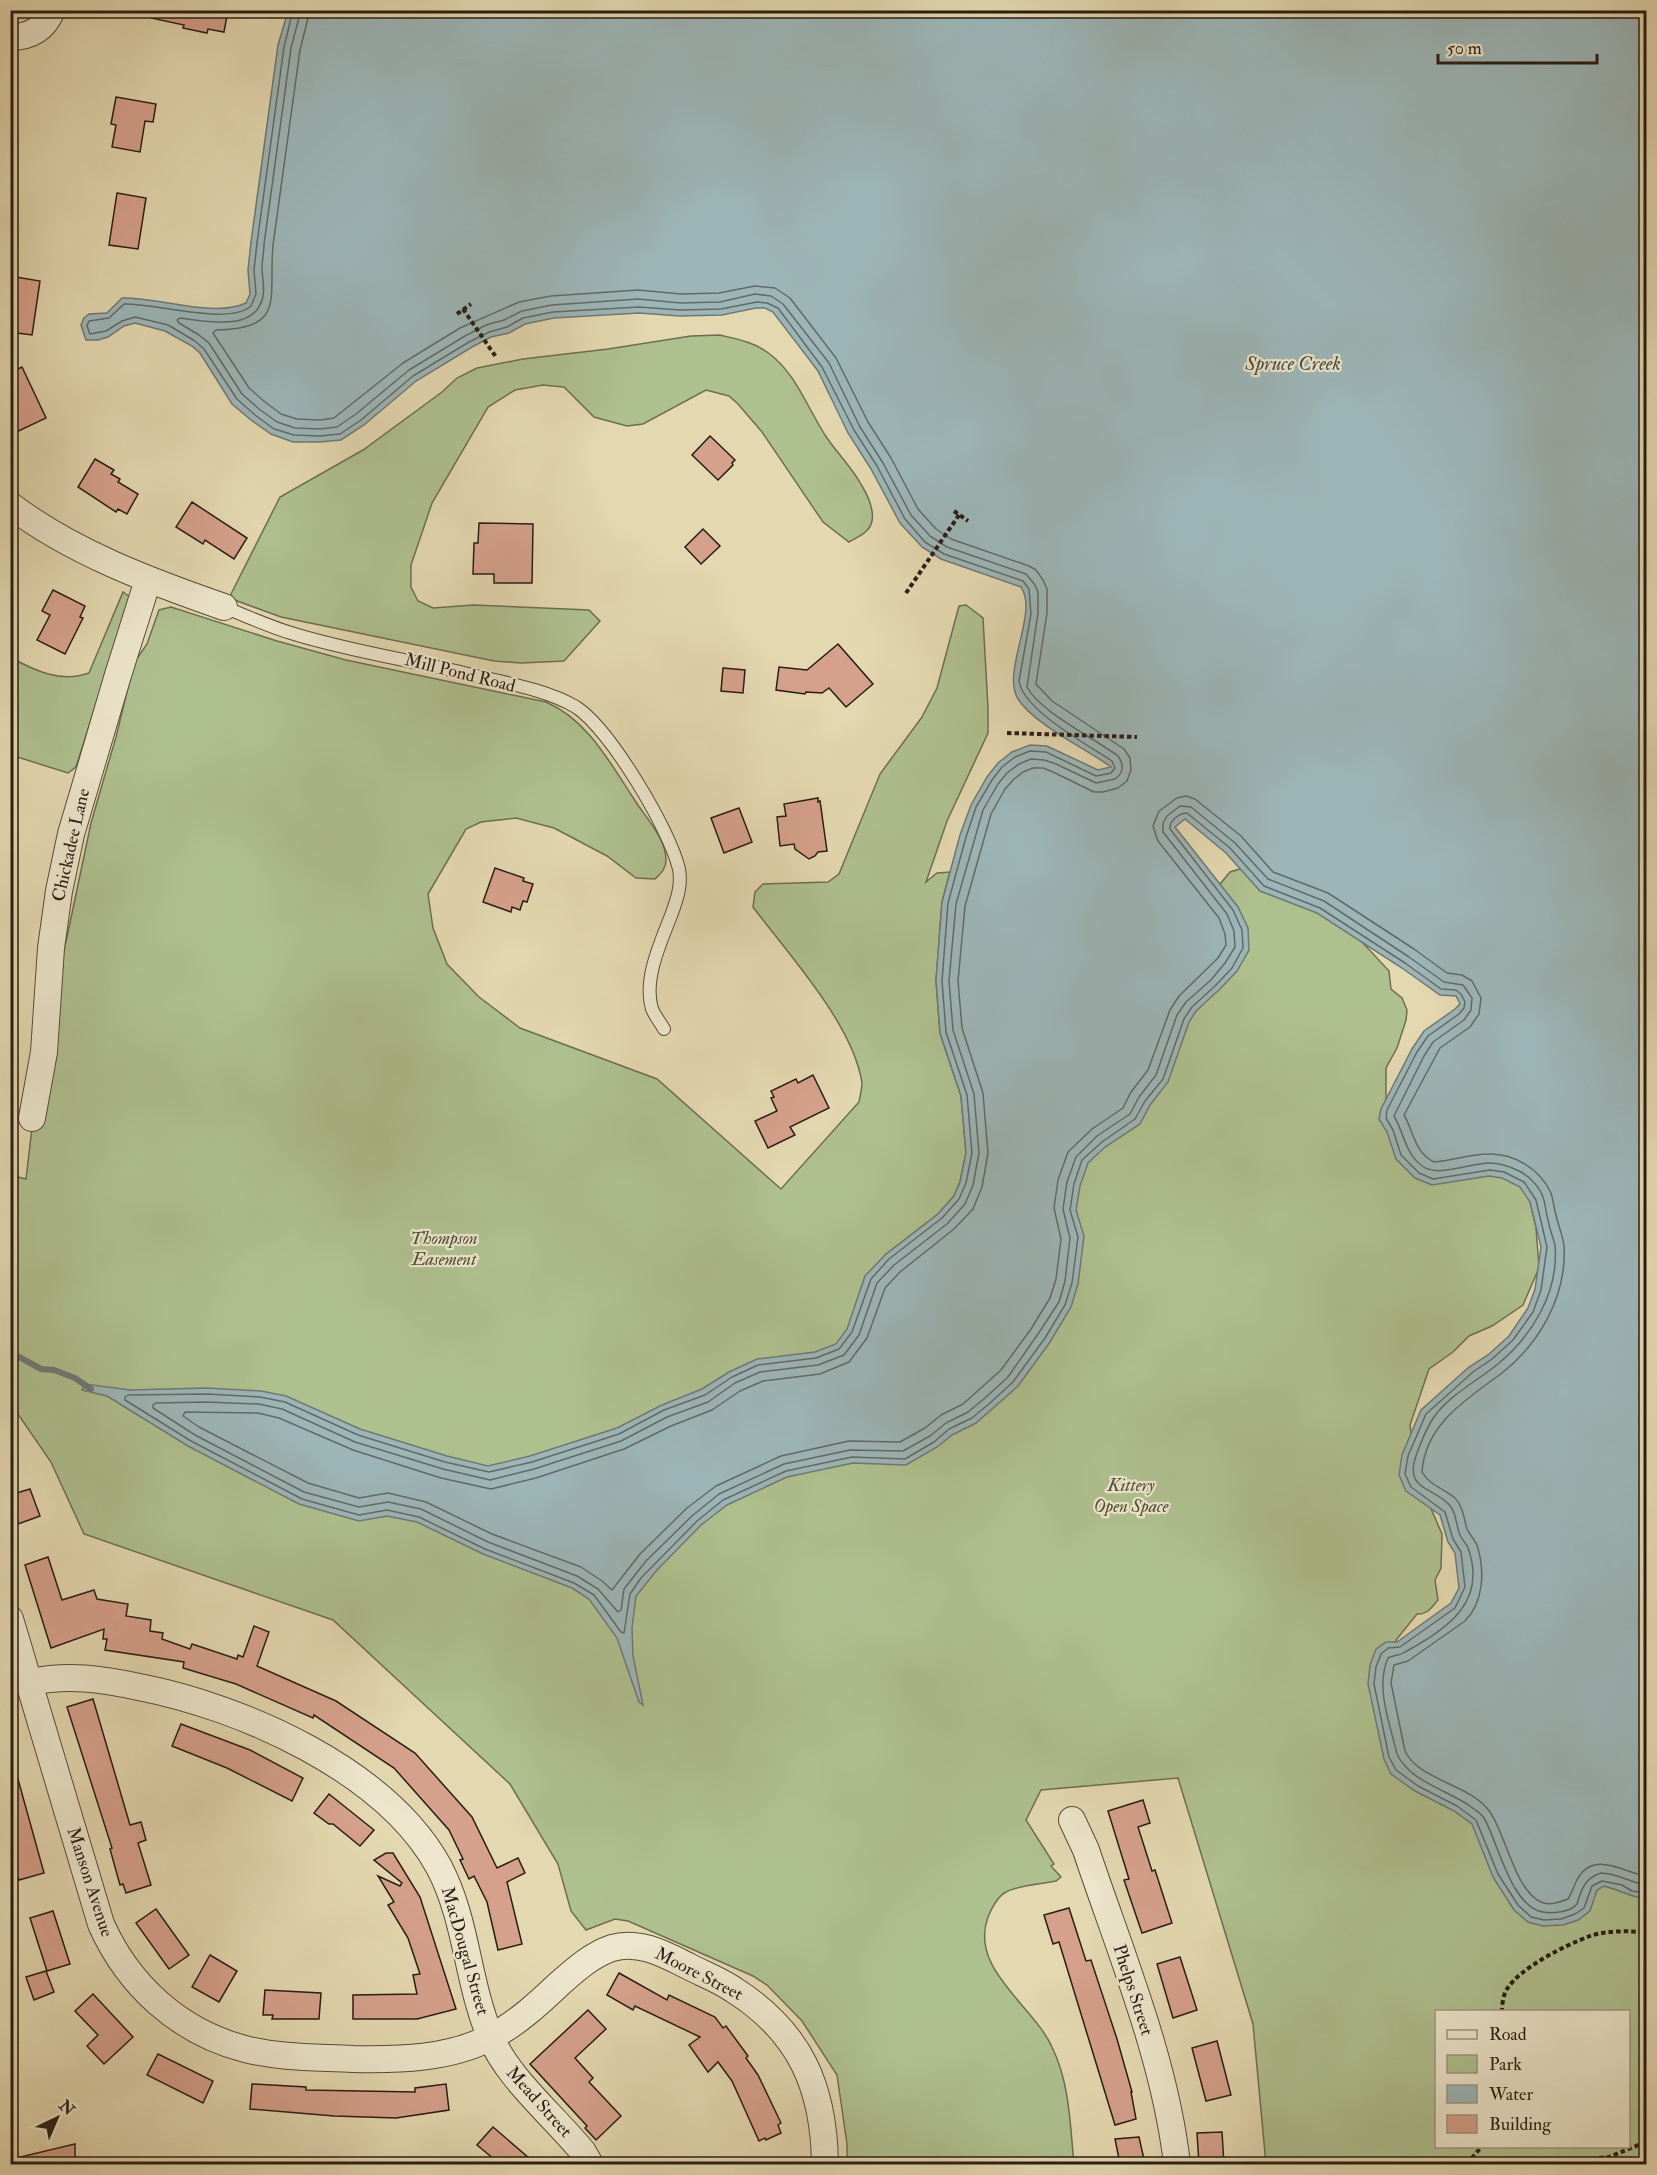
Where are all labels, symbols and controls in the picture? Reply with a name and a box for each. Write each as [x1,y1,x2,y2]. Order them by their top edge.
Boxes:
scale bar [1438,27,1597,65]
text: 50 m [1447,37,1482,60]
water label: Spruce Creek [1244,351,1341,376]
street label: Mill Pond Road [402,648,518,698]
street label: Chickadee Lane [47,786,95,904]
park label: Thompson Easement [410,1227,478,1271]
park label: Kittery Open Space [1093,1474,1170,1518]
street label: Manson Avenue [61,1824,119,1940]
street label: MacDougal Street [436,1884,494,2018]
street label: Phelps Street [1107,1941,1159,2039]
street label: Moore Street [651,1942,747,2006]
legend [1435,2010,1630,2148]
text: Road [1489,2023,1527,2046]
text: Park [1489,2053,1522,2076]
street label: Mead Street [501,2062,577,2143]
text: Water [1488,2083,1533,2106]
north arrow [27,2088,87,2148]
text: N [54,2095,79,2121]
text: Building [1489,2113,1552,2136]

